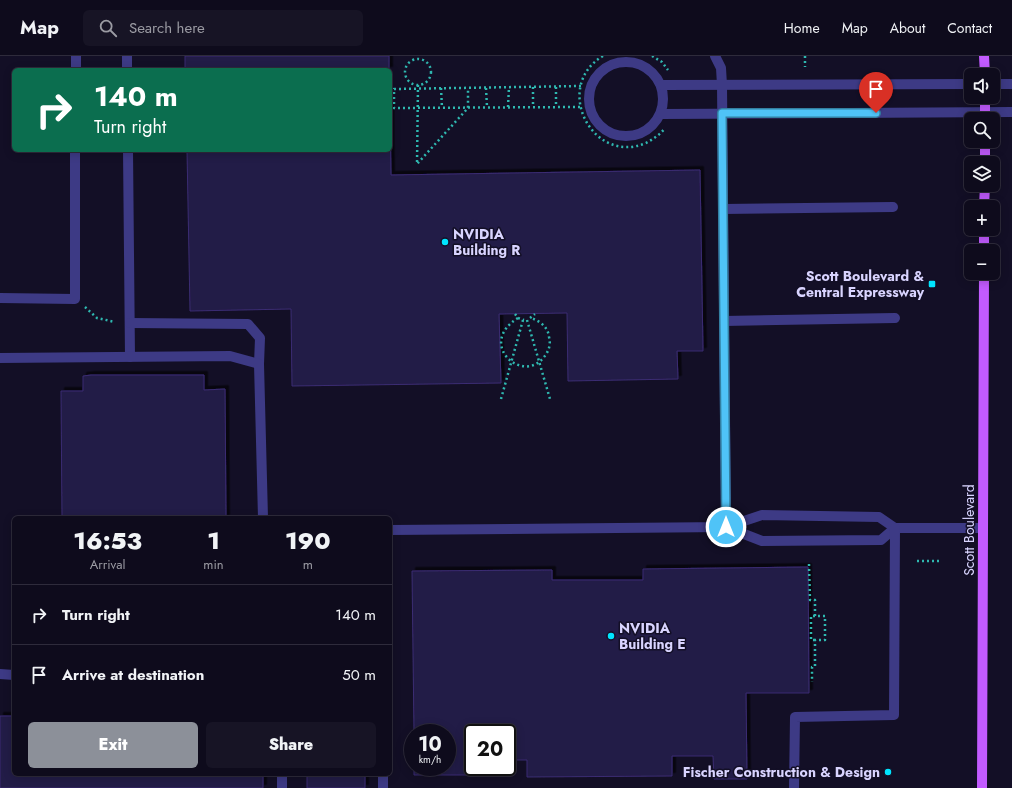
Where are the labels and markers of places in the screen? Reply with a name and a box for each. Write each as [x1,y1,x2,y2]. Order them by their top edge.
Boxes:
pin [859,72,893,113]
place label: NVIDIA Building R [453,224,520,260]
marker: NVIDIA Building R [440,237,450,247]
place label: Scott Boulevard & Central Expressway [796,266,925,302]
marker: Scott Boulevard & Central Expressway [927,279,937,289]
place label: NVIDIA Building E [619,618,686,654]
marker: NVIDIA Building E [606,631,616,641]
place label: Fischer Construction & Design [683,762,880,782]
marker: Fischer Construction & Design [883,767,893,777]

